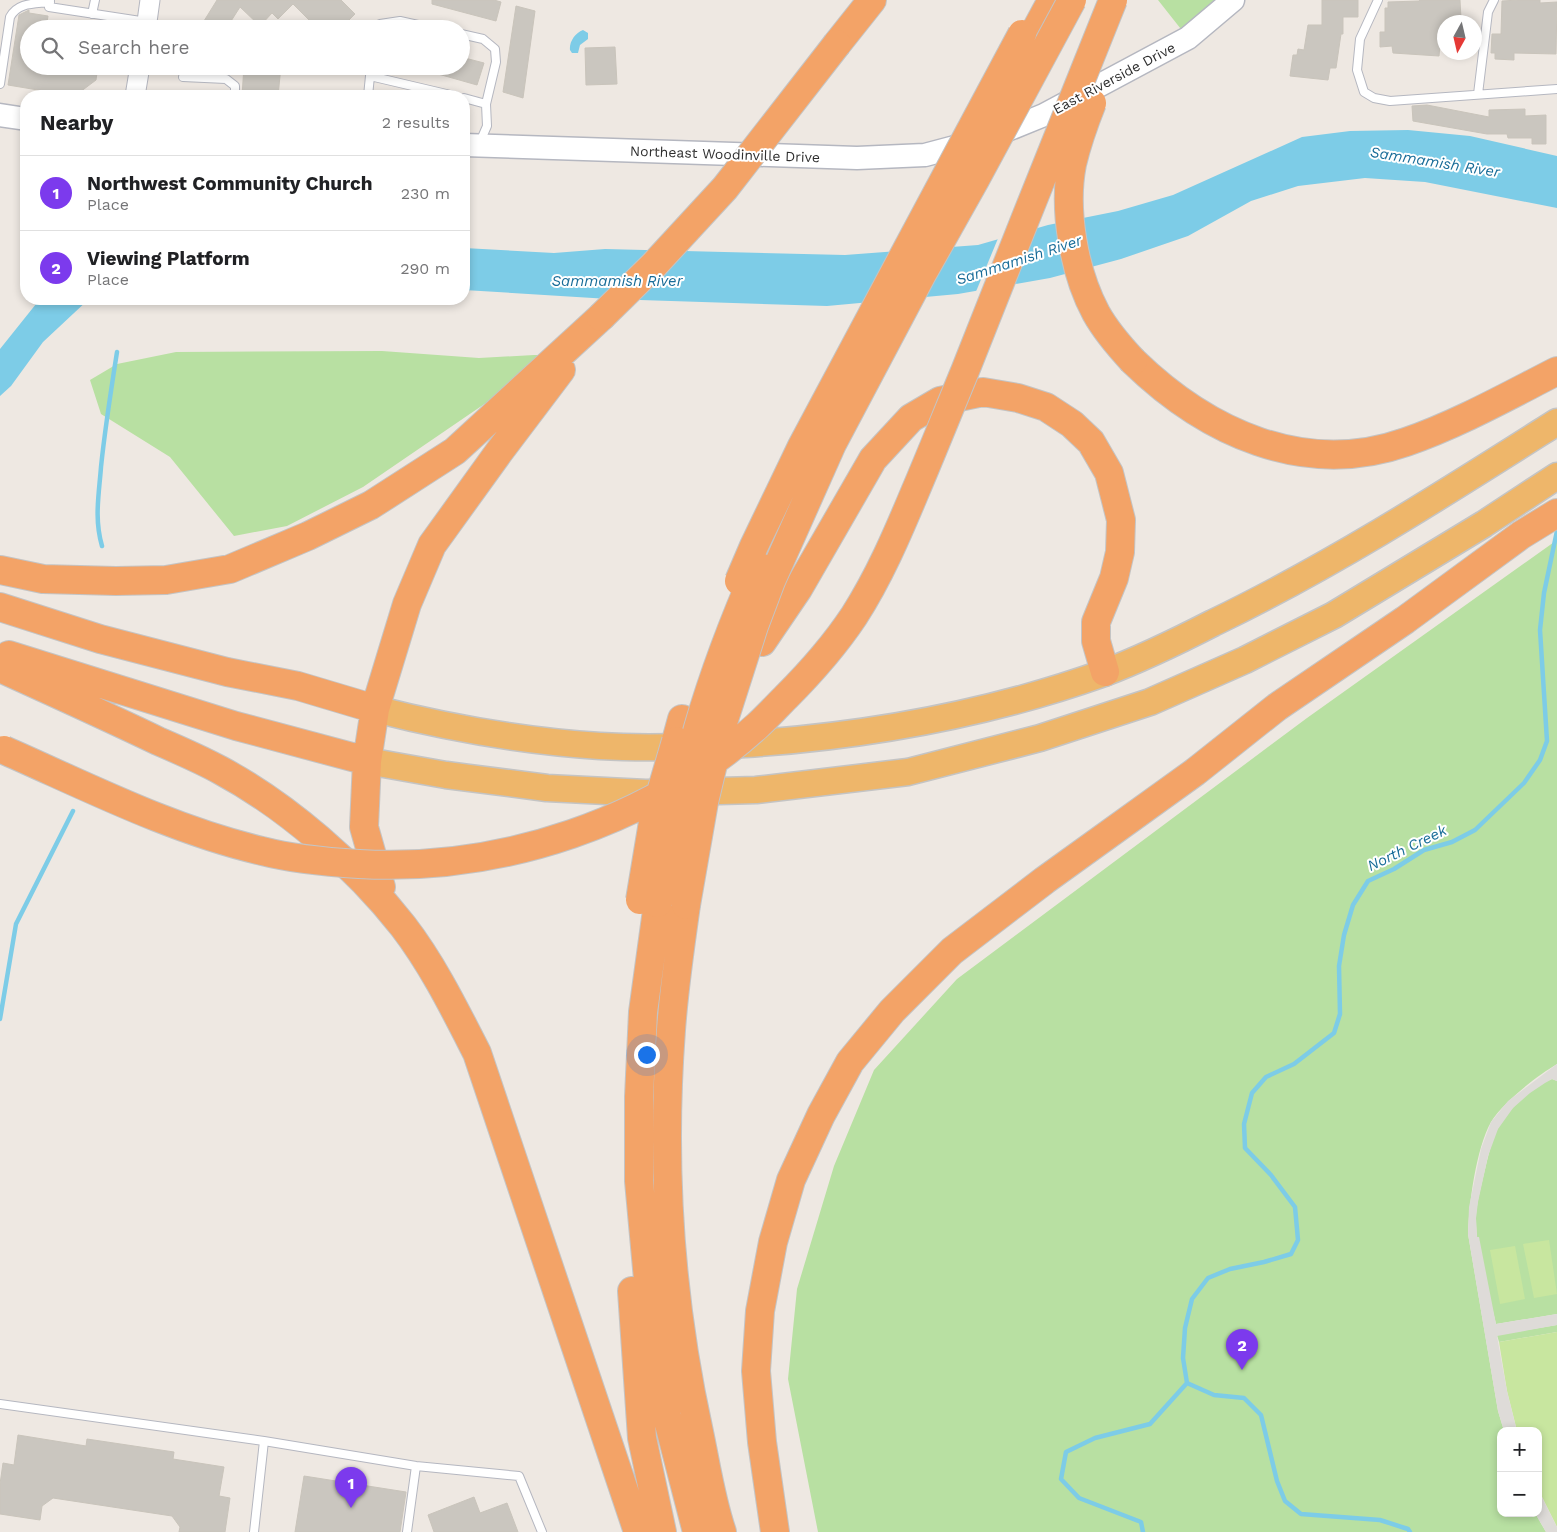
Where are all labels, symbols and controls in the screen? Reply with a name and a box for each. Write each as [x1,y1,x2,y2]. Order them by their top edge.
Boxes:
north arrow [1437,15,1482,60]
search box [20,20,470,75]
icon: search [38,34,66,62]
text: Search here [78,36,189,59]
street label: East Riverside Drive [1050,39,1178,117]
text: Nearby [40,110,113,135]
text: 2 results [382,113,450,132]
street label: Northeast Woodinville Drive [630,143,820,165]
water label: Sammamish River [1369,143,1502,181]
text: Northwest Community Church [87,172,373,195]
text: 1 [53,184,59,203]
text: 230 m [401,184,450,203]
text: Place [87,195,129,214]
water label: Sammamish River [954,231,1085,289]
text: Viewing Platform [87,247,250,270]
text: 2 [51,259,61,278]
text: 290 m [400,259,450,278]
text: Place [87,270,129,289]
water label: Sammamish River [551,272,684,290]
water label: North Creek [1364,821,1450,875]
your location [634,1042,660,1068]
pin: 2 [1226,1329,1258,1370]
map controls [1497,1427,1542,1517]
button: + [1497,1427,1542,1472]
pin: 1 [335,1467,367,1508]
button: − [1497,1472,1542,1517]

